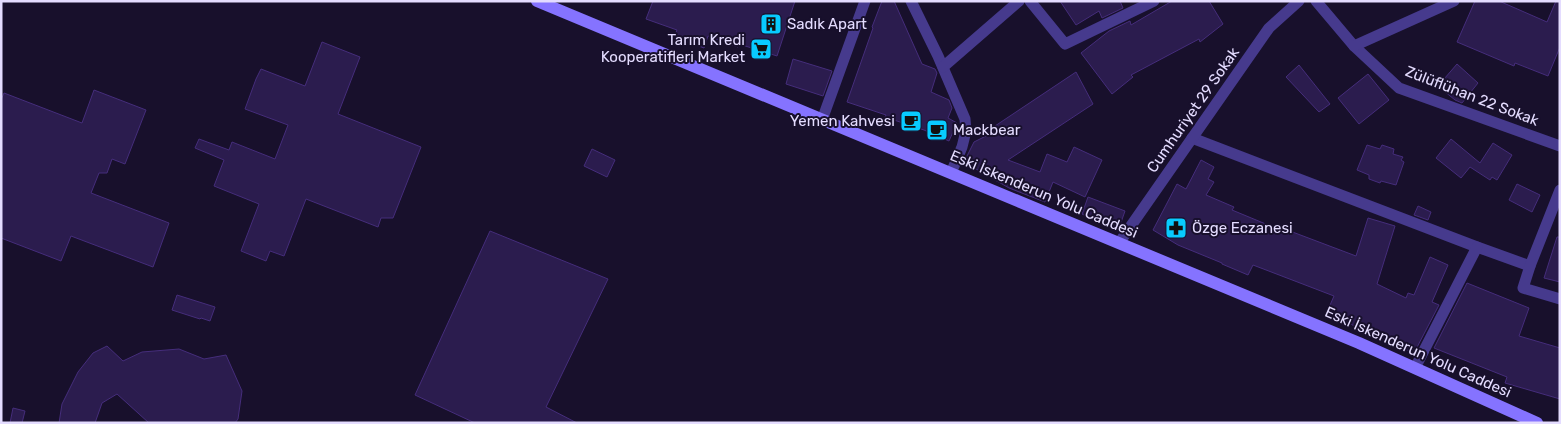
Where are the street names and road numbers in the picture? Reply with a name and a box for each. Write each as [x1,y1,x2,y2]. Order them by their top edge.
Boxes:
street label: Cumhuriyet 29 Sokak [1143,44,1243,176]
street label: Zülüflühan 22 Sokak [1403,62,1542,130]
street label: Eski İskenderun Yolu Caddesi [948,146,1140,242]
street label: Eski İskenderun Yolu Caddesi [1322,303,1514,401]

